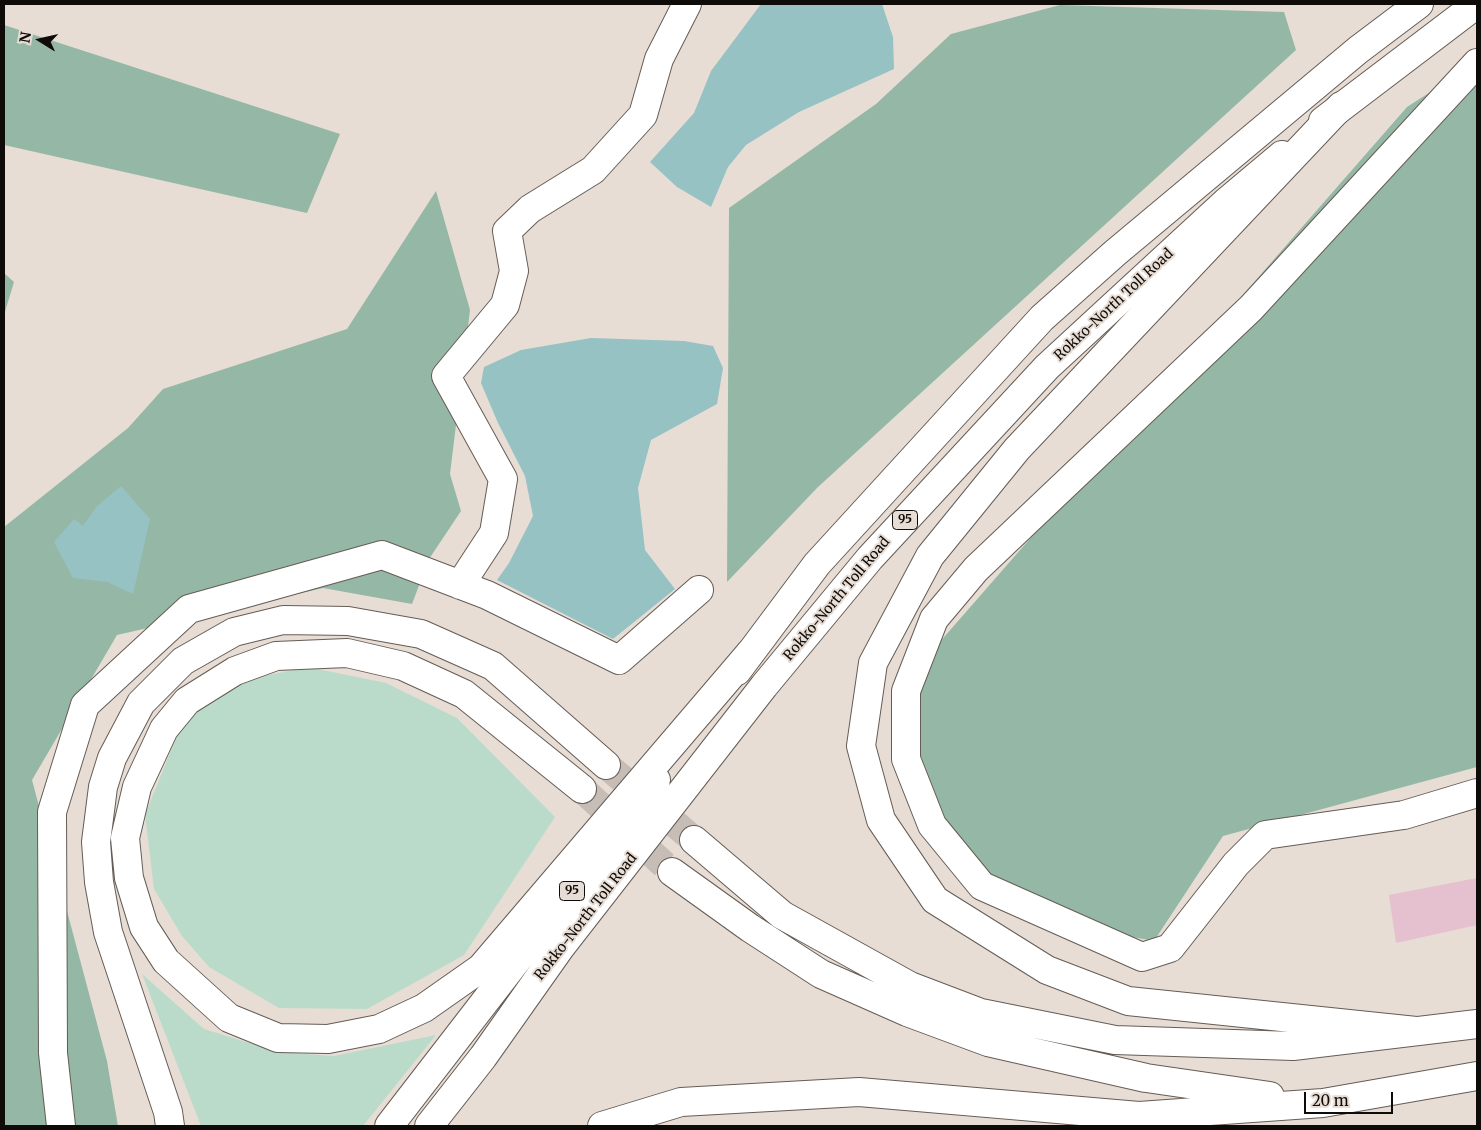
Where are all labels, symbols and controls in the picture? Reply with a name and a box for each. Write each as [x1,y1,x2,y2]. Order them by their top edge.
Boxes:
north arrow [15,15,65,65]
text: N [15,30,35,44]
street label: Rokko-North Toll Road [1051,246,1177,364]
road number: 95 [892,510,918,530]
street label: Rokko-North Toll Road [780,534,894,664]
street label: Rokko-North Toll Road [531,850,641,984]
road number: 95 [560,881,584,900]
scale bar [1306,1082,1395,1114]
text: 20 m [1312,1091,1349,1110]

